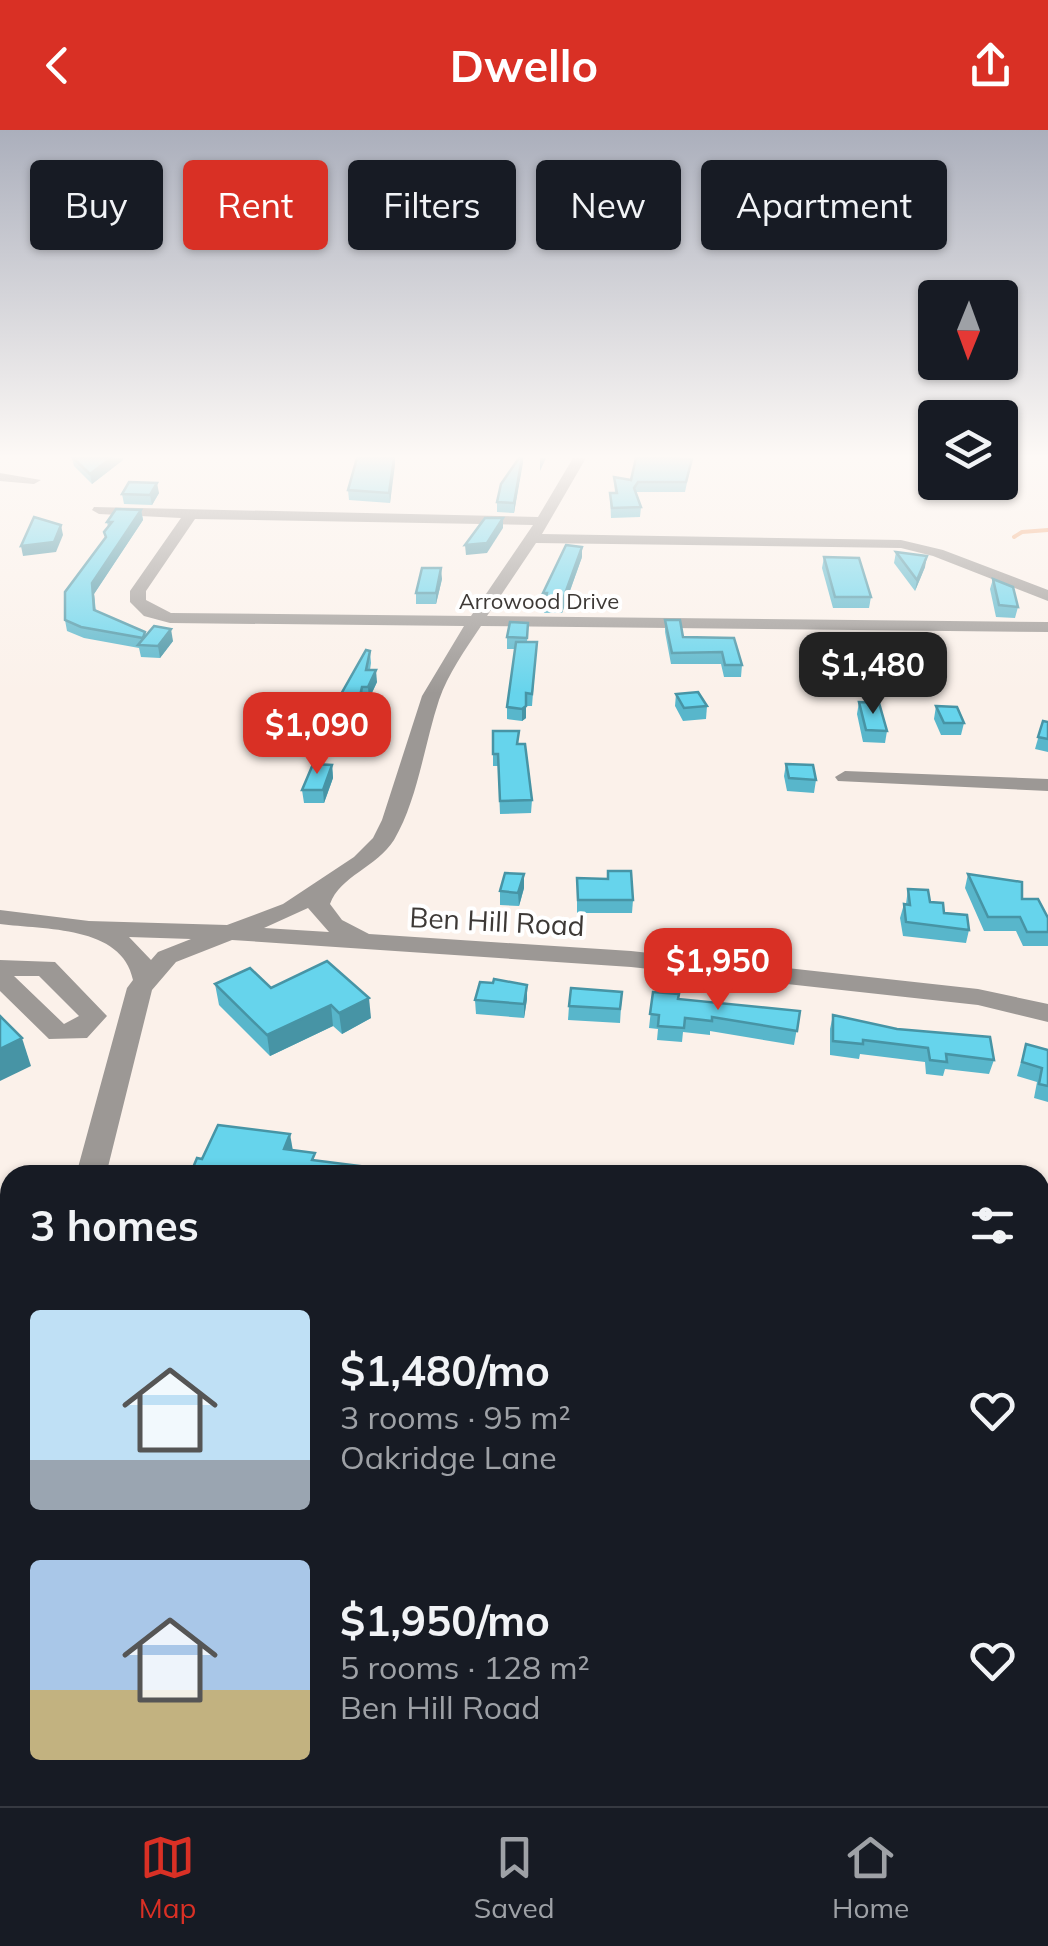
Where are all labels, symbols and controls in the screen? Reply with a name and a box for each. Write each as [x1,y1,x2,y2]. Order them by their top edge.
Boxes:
text: Dwello [450,37,598,93]
icon: back [30,38,85,93]
icon: share [963,38,1018,93]
chip: Buy [30,160,163,250]
chip: Rent [183,160,328,250]
chip: Filters [348,160,516,250]
chip: New [536,160,681,250]
chip: Apartment [701,160,947,250]
north arrow [918,280,1018,380]
map controls [918,280,1018,500]
button: layers [918,400,1018,500]
street label: Arrowood Drive [459,587,619,615]
pin: $1,480 [792,632,954,717]
text: $1,480 [821,644,925,684]
pin: $1,090 [236,692,398,777]
text: $1,090 [265,704,369,744]
street label: Ben Hill Road [409,899,585,943]
pin: $1,950 [637,928,799,1013]
text: $1,950 [666,940,770,980]
icon: filters [965,1198,1020,1253]
text: 3 homes [30,1199,199,1252]
text: $1,480/mo [340,1344,550,1397]
icon: home [110,1350,230,1470]
icon: heart [965,1383,1020,1438]
text: 3 rooms · 95 m² [340,1397,571,1437]
text: Oakridge Lane [340,1437,557,1477]
text: $1,950/mo [340,1594,550,1647]
icon: home [110,1600,230,1720]
icon: heart [965,1633,1020,1688]
text: 5 rooms · 128 m² [340,1647,590,1687]
text: Ben Hill Road [340,1687,540,1727]
tab: Map [139,1830,196,1925]
tab: Saved [474,1830,555,1925]
tab: Home [832,1830,909,1925]

